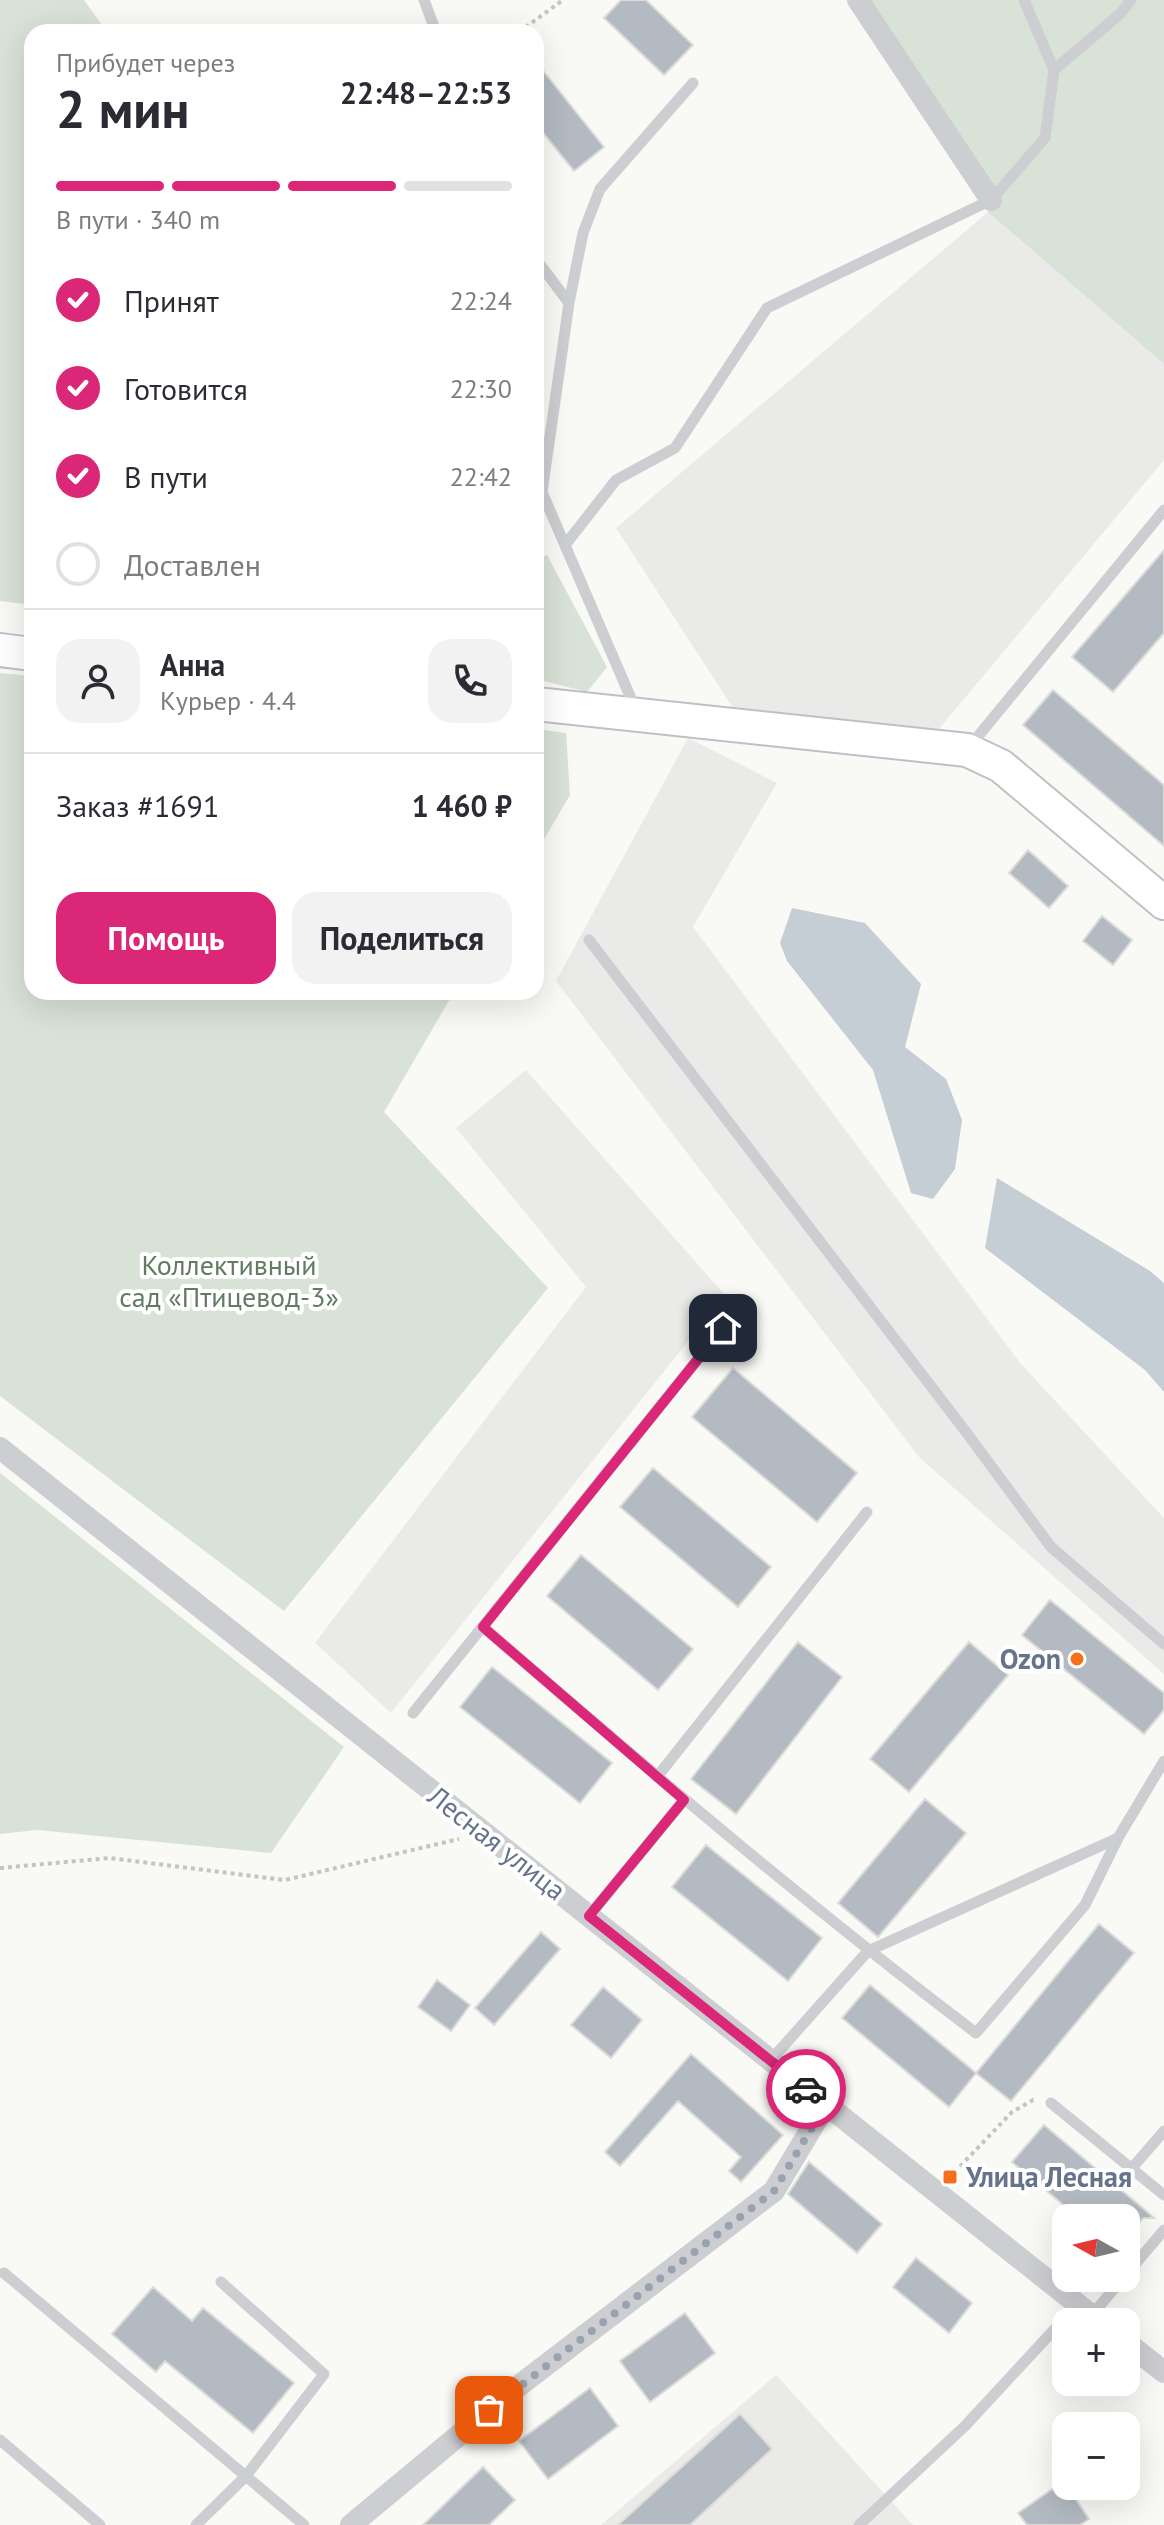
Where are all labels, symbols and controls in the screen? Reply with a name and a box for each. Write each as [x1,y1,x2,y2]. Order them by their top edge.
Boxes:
text: Прибудет через [56,46,235,79]
text: 22:48–22:53 [340,73,512,112]
text: 2 мин [56,75,190,142]
text: В пути · 340 m [56,203,220,236]
icon: check [56,278,100,322]
text: Принят [124,281,219,320]
text: 22:24 [450,284,512,317]
icon: check [56,366,100,410]
text: Готовится [124,369,248,408]
text: 22:30 [450,372,512,405]
icon: check [56,454,100,498]
text: В пути [124,457,208,496]
text: 22:42 [450,460,512,493]
text: Доставлен [124,545,261,584]
button: person [56,639,140,723]
button: phone [428,639,512,723]
text: Анна [160,645,225,684]
text: Курьер · 4.4 [160,684,296,717]
text: Заказ #1691 [56,786,219,825]
text: 1 460 ₽ [412,786,512,825]
button: Помощь [56,892,276,984]
button: Поделиться [292,892,512,984]
park label: Коллективный сад «Птицевод-3» [119,1246,339,1315]
pin [689,1294,757,1362]
icon: home [701,1306,745,1350]
place label: Ozon [1000,1640,1061,1677]
marker: Ozon [1068,1650,1086,1668]
street label: Лесная улица [420,1777,574,1908]
courier [766,2049,846,2129]
icon: car [784,2067,828,2111]
place label: Улица Лесная [965,2158,1132,2195]
marker: Улица Лесная [941,2168,959,2186]
north arrow [1052,2204,1140,2292]
map controls [1052,2204,1140,2500]
button: + [1052,2308,1140,2396]
pin [455,2376,523,2444]
icon: bag [467,2388,511,2432]
button: − [1052,2412,1140,2500]

